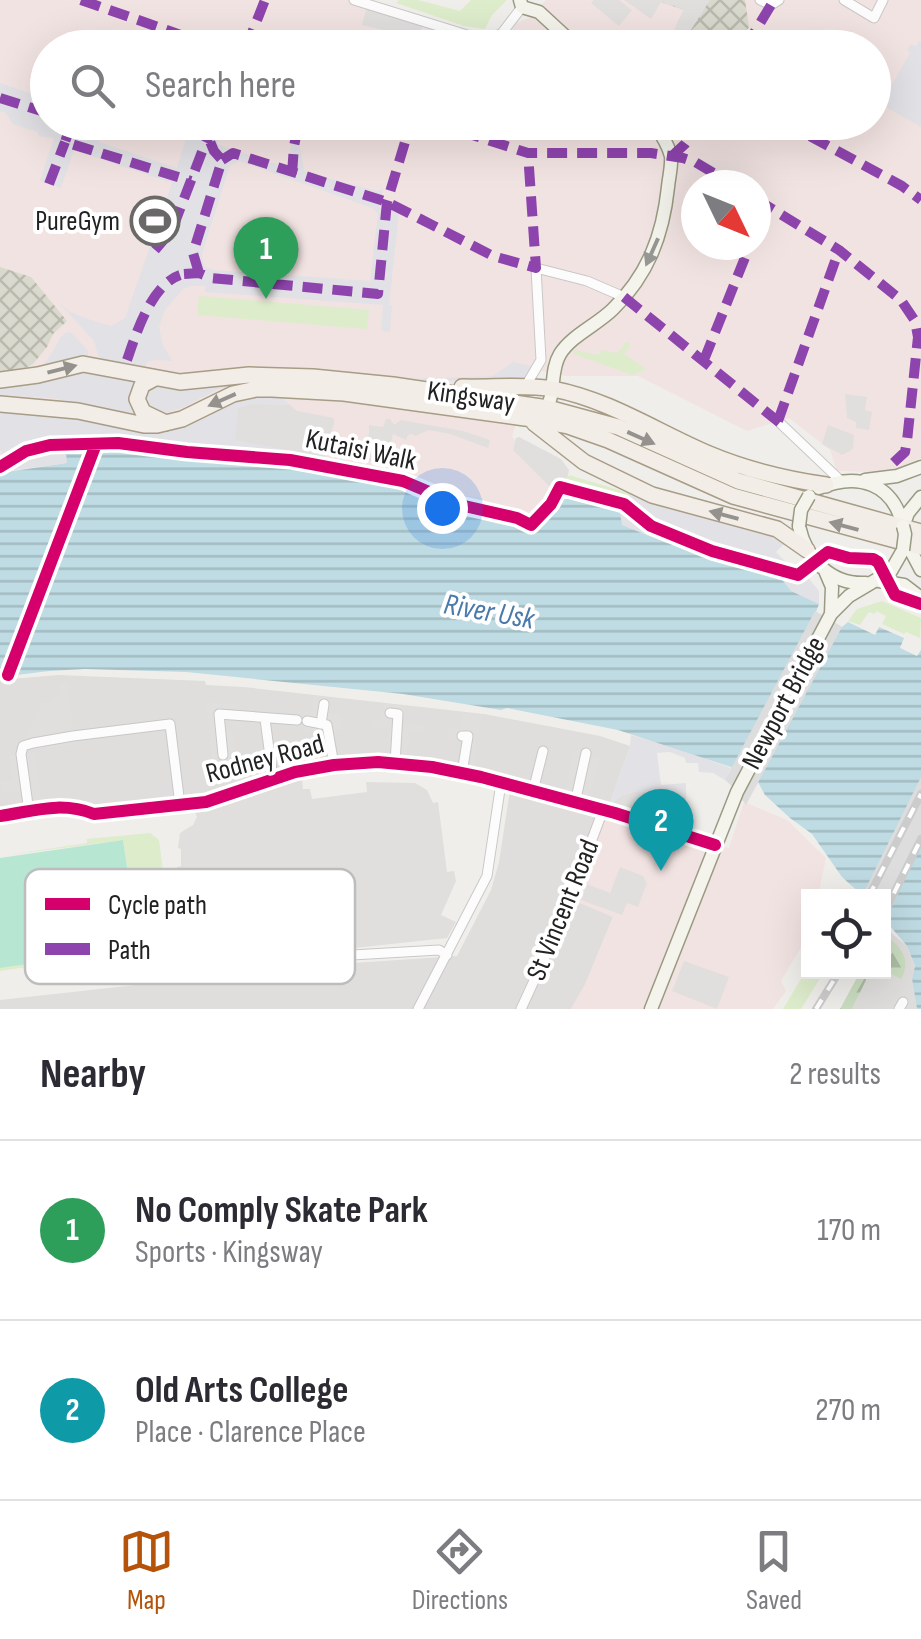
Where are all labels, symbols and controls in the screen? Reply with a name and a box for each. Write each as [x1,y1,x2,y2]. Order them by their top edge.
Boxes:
search box [30,30,891,140]
icon: search [65,58,120,113]
text: Search here [145,63,296,108]
north arrow [681,170,771,260]
sports icon: PureGym [129,195,181,247]
place label: PureGym [35,205,120,238]
pin: 1 [234,216,298,299]
one-way arrow [644,237,660,267]
one-way arrow [47,361,78,376]
street label: Kingsway [425,375,517,419]
one-way arrow [207,392,237,408]
street label: Kutaisi Walk [303,422,420,478]
one-way arrow [627,429,656,446]
your location [417,483,468,534]
one-way arrow [708,506,739,522]
one-way arrow [828,518,859,534]
water label: River Usk [441,586,538,638]
street label: Newport Bridge [735,631,833,775]
street label: Rodney Road [202,727,328,791]
pin: 2 [628,788,694,871]
street label: St Vincent Road [520,835,606,985]
legend [25,869,355,984]
text: Cycle path [108,889,207,922]
map controls [801,889,891,979]
button: locate [801,889,891,979]
text: Path [108,934,151,967]
text: Nearby [40,1049,146,1100]
text: 2 results [789,1055,881,1094]
text: No Comply Skate Park [135,1188,428,1233]
text: 1 [66,1211,79,1250]
text: 170 m [817,1211,881,1250]
text: Sports · Kingsway [135,1233,323,1272]
text: Old Arts College [135,1368,348,1413]
text: 2 [65,1391,80,1430]
text: 270 m [815,1391,881,1430]
text: Place · Clarence Place [135,1413,366,1452]
tab: Map [119,1524,174,1617]
tab: Directions [412,1524,508,1617]
tab: Saved [746,1524,802,1617]

